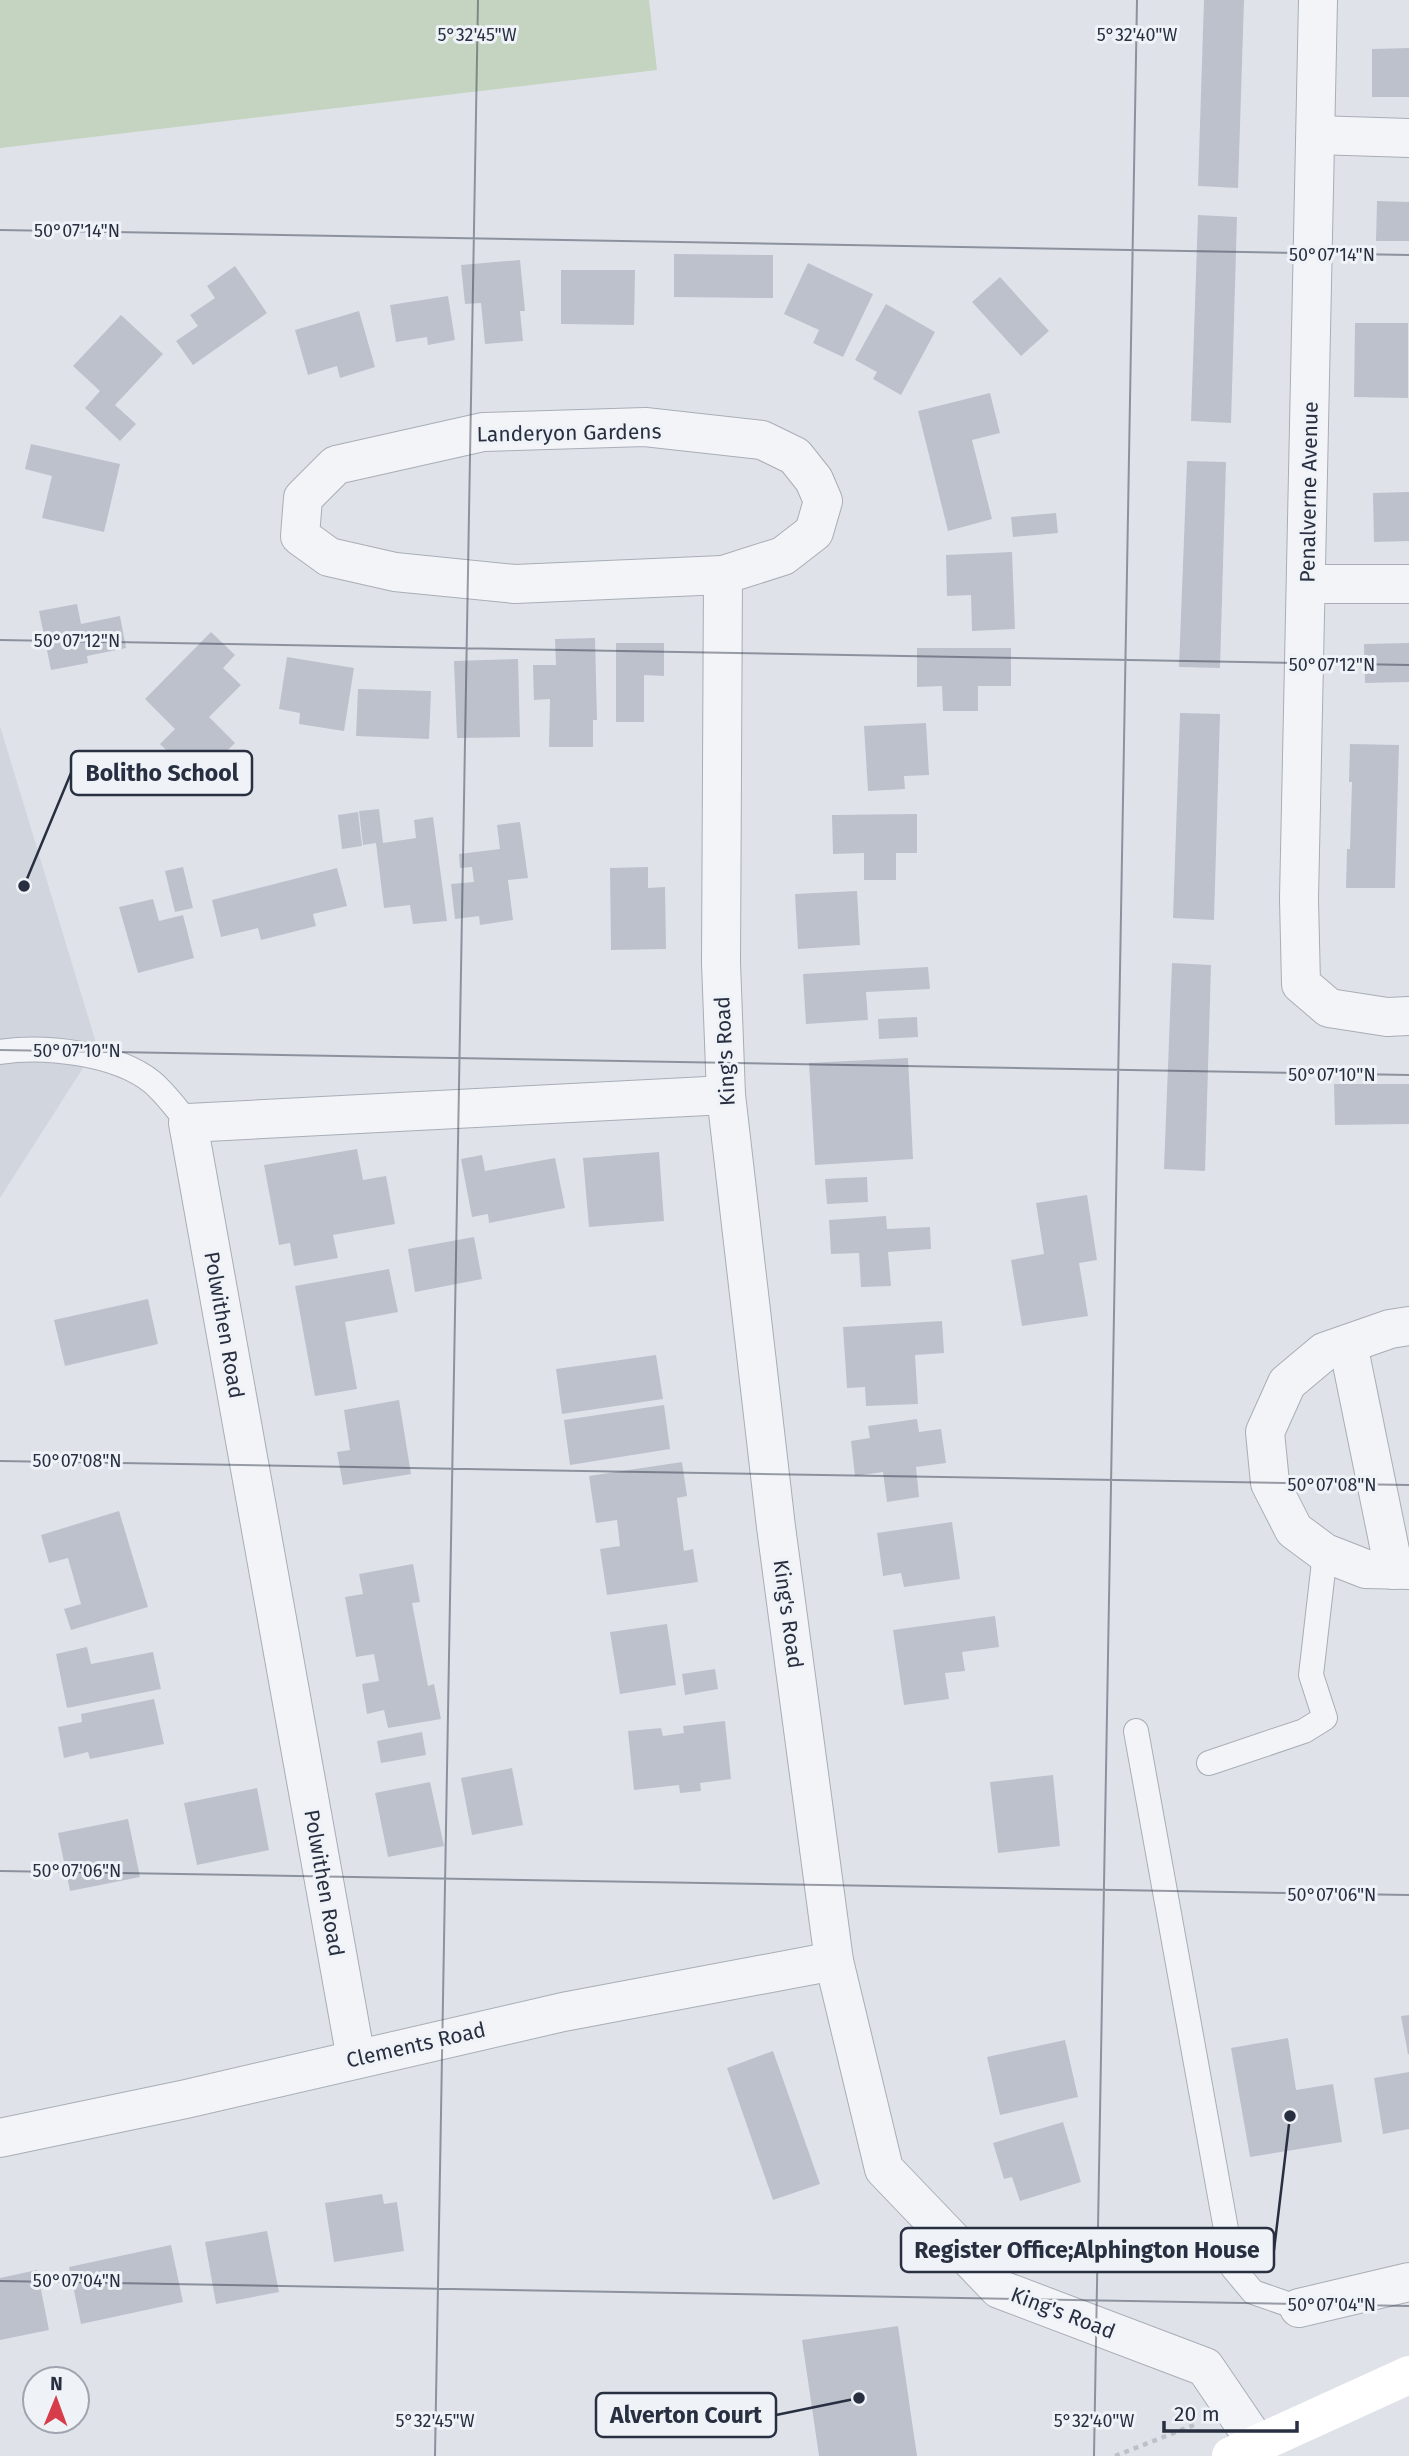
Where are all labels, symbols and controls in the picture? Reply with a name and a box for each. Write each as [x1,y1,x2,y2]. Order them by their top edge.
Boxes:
text: 5°32'45"W [437,24,517,46]
text: 5°32'40"W [1097,24,1177,46]
text: 50°07'14"N [34,220,120,242]
text: 50°07'14"N [1289,244,1375,266]
street label: Penalverne Avenue [1294,401,1324,583]
street label: Landeryon Gardens [476,418,662,448]
text: 50°07'12"N [34,630,120,652]
text: 50°07'12"N [1289,654,1375,676]
callout: Bolitho School [71,751,252,795]
text: Bolitho School [85,759,239,787]
street label: King's Road [709,996,741,1106]
text: 50°07'10"N [33,1040,121,1062]
text: 50°07'10"N [1288,1064,1376,1086]
street label: Polwithen Road [198,1250,250,1400]
text: 50°07'08"N [32,1450,122,1472]
text: 50°07'08"N [1287,1474,1377,1496]
street label: King's Road [767,1558,809,1670]
street label: Polwithen Road [298,1808,350,1958]
text: 50°07'06"N [33,1860,121,1882]
text: 50°07'06"N [1288,1884,1376,1906]
street label: Clements Road [344,2016,488,2074]
callout: Register Office;Alphington House [901,2228,1274,2272]
text: Register Office;Alphington House [914,2236,1260,2264]
text: 50°07'04"N [33,2270,121,2292]
street label: King's Road [1007,2281,1119,2345]
text: 50°07'04"N [1288,2294,1376,2316]
north arrow [21,2365,91,2435]
text: N [50,2372,63,2395]
scale bar [1164,2390,1297,2434]
callout: Alverton Court [596,2393,776,2437]
text: Alverton Court [609,2401,763,2429]
text: 20 m [1174,2401,1220,2427]
text: 5°32'45"W [395,2410,475,2432]
text: 5°32'40"W [1054,2410,1134,2432]

